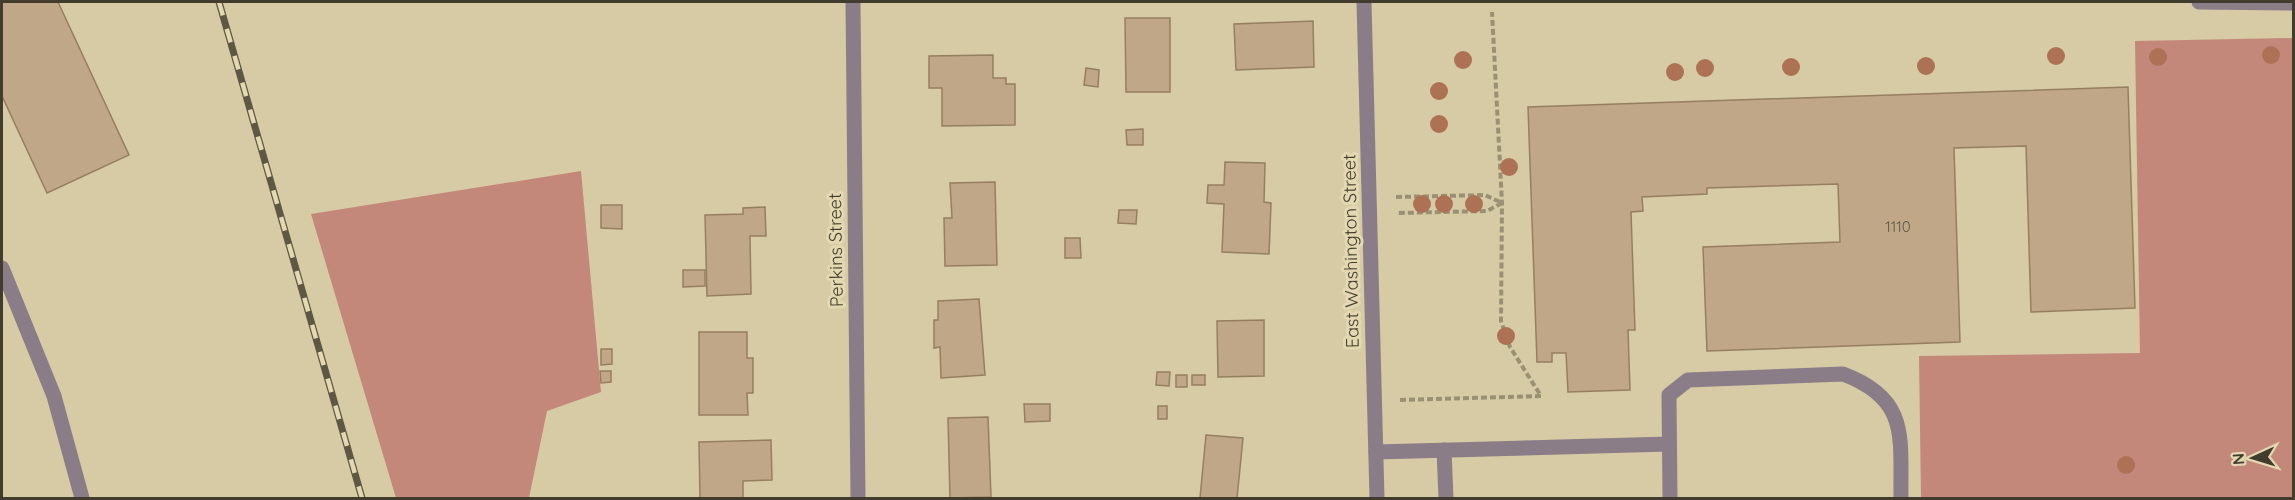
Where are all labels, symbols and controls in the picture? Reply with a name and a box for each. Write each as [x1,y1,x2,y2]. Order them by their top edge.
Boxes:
street label: East Washington Street [1337,154,1364,348]
street label: Perkins Street [823,193,848,307]
house number: 1110 [1885,217,1911,236]
north arrow [2223,428,2283,488]
text: N [2228,452,2248,466]

